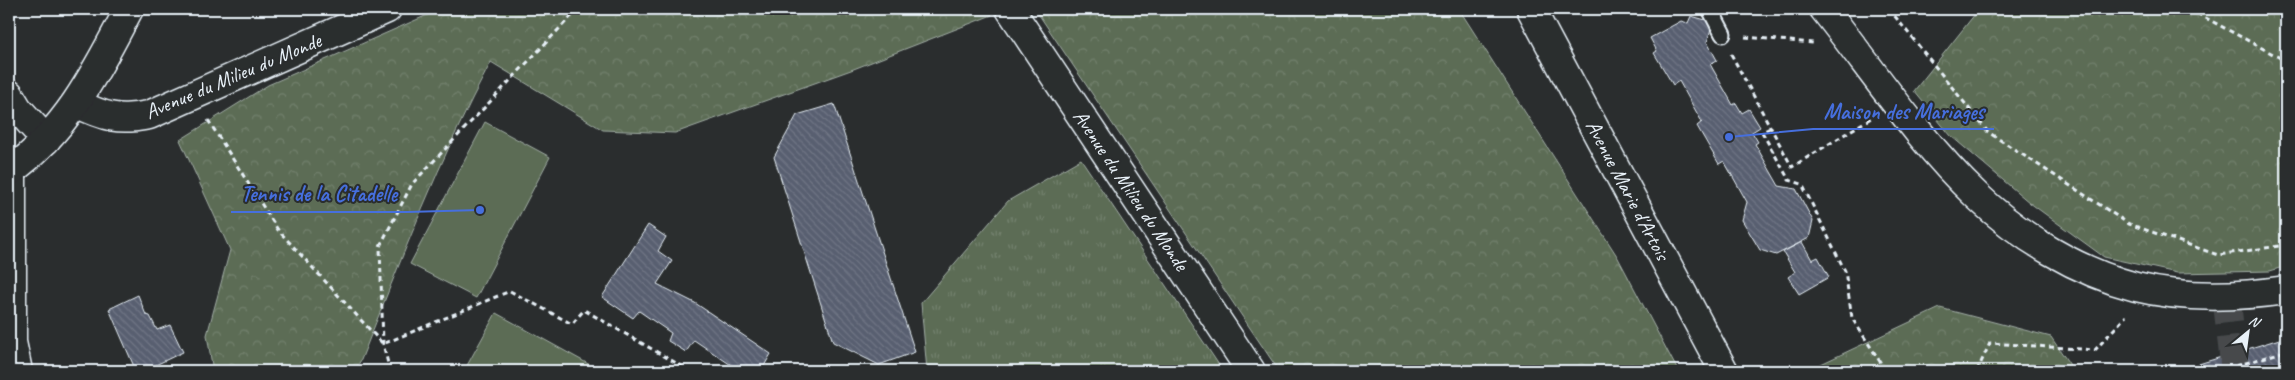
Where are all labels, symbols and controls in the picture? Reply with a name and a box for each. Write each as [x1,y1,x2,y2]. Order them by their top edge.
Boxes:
street label: Avenue du Milieu du Monde [141,27,326,125]
callout: Maison des Mariages [1813,92,1994,129]
text: Maison des Mariages [1824,98,1987,126]
street label: Avenue du Milieu du Monde [1067,104,1195,277]
street label: Avenue Marie d'Artois [1580,115,1677,266]
callout: Tennis de la Citadelle [231,175,407,212]
text: Tennis de la Citadelle [241,180,399,208]
north arrow [2222,308,2272,358]
text: N [2246,312,2264,332]

